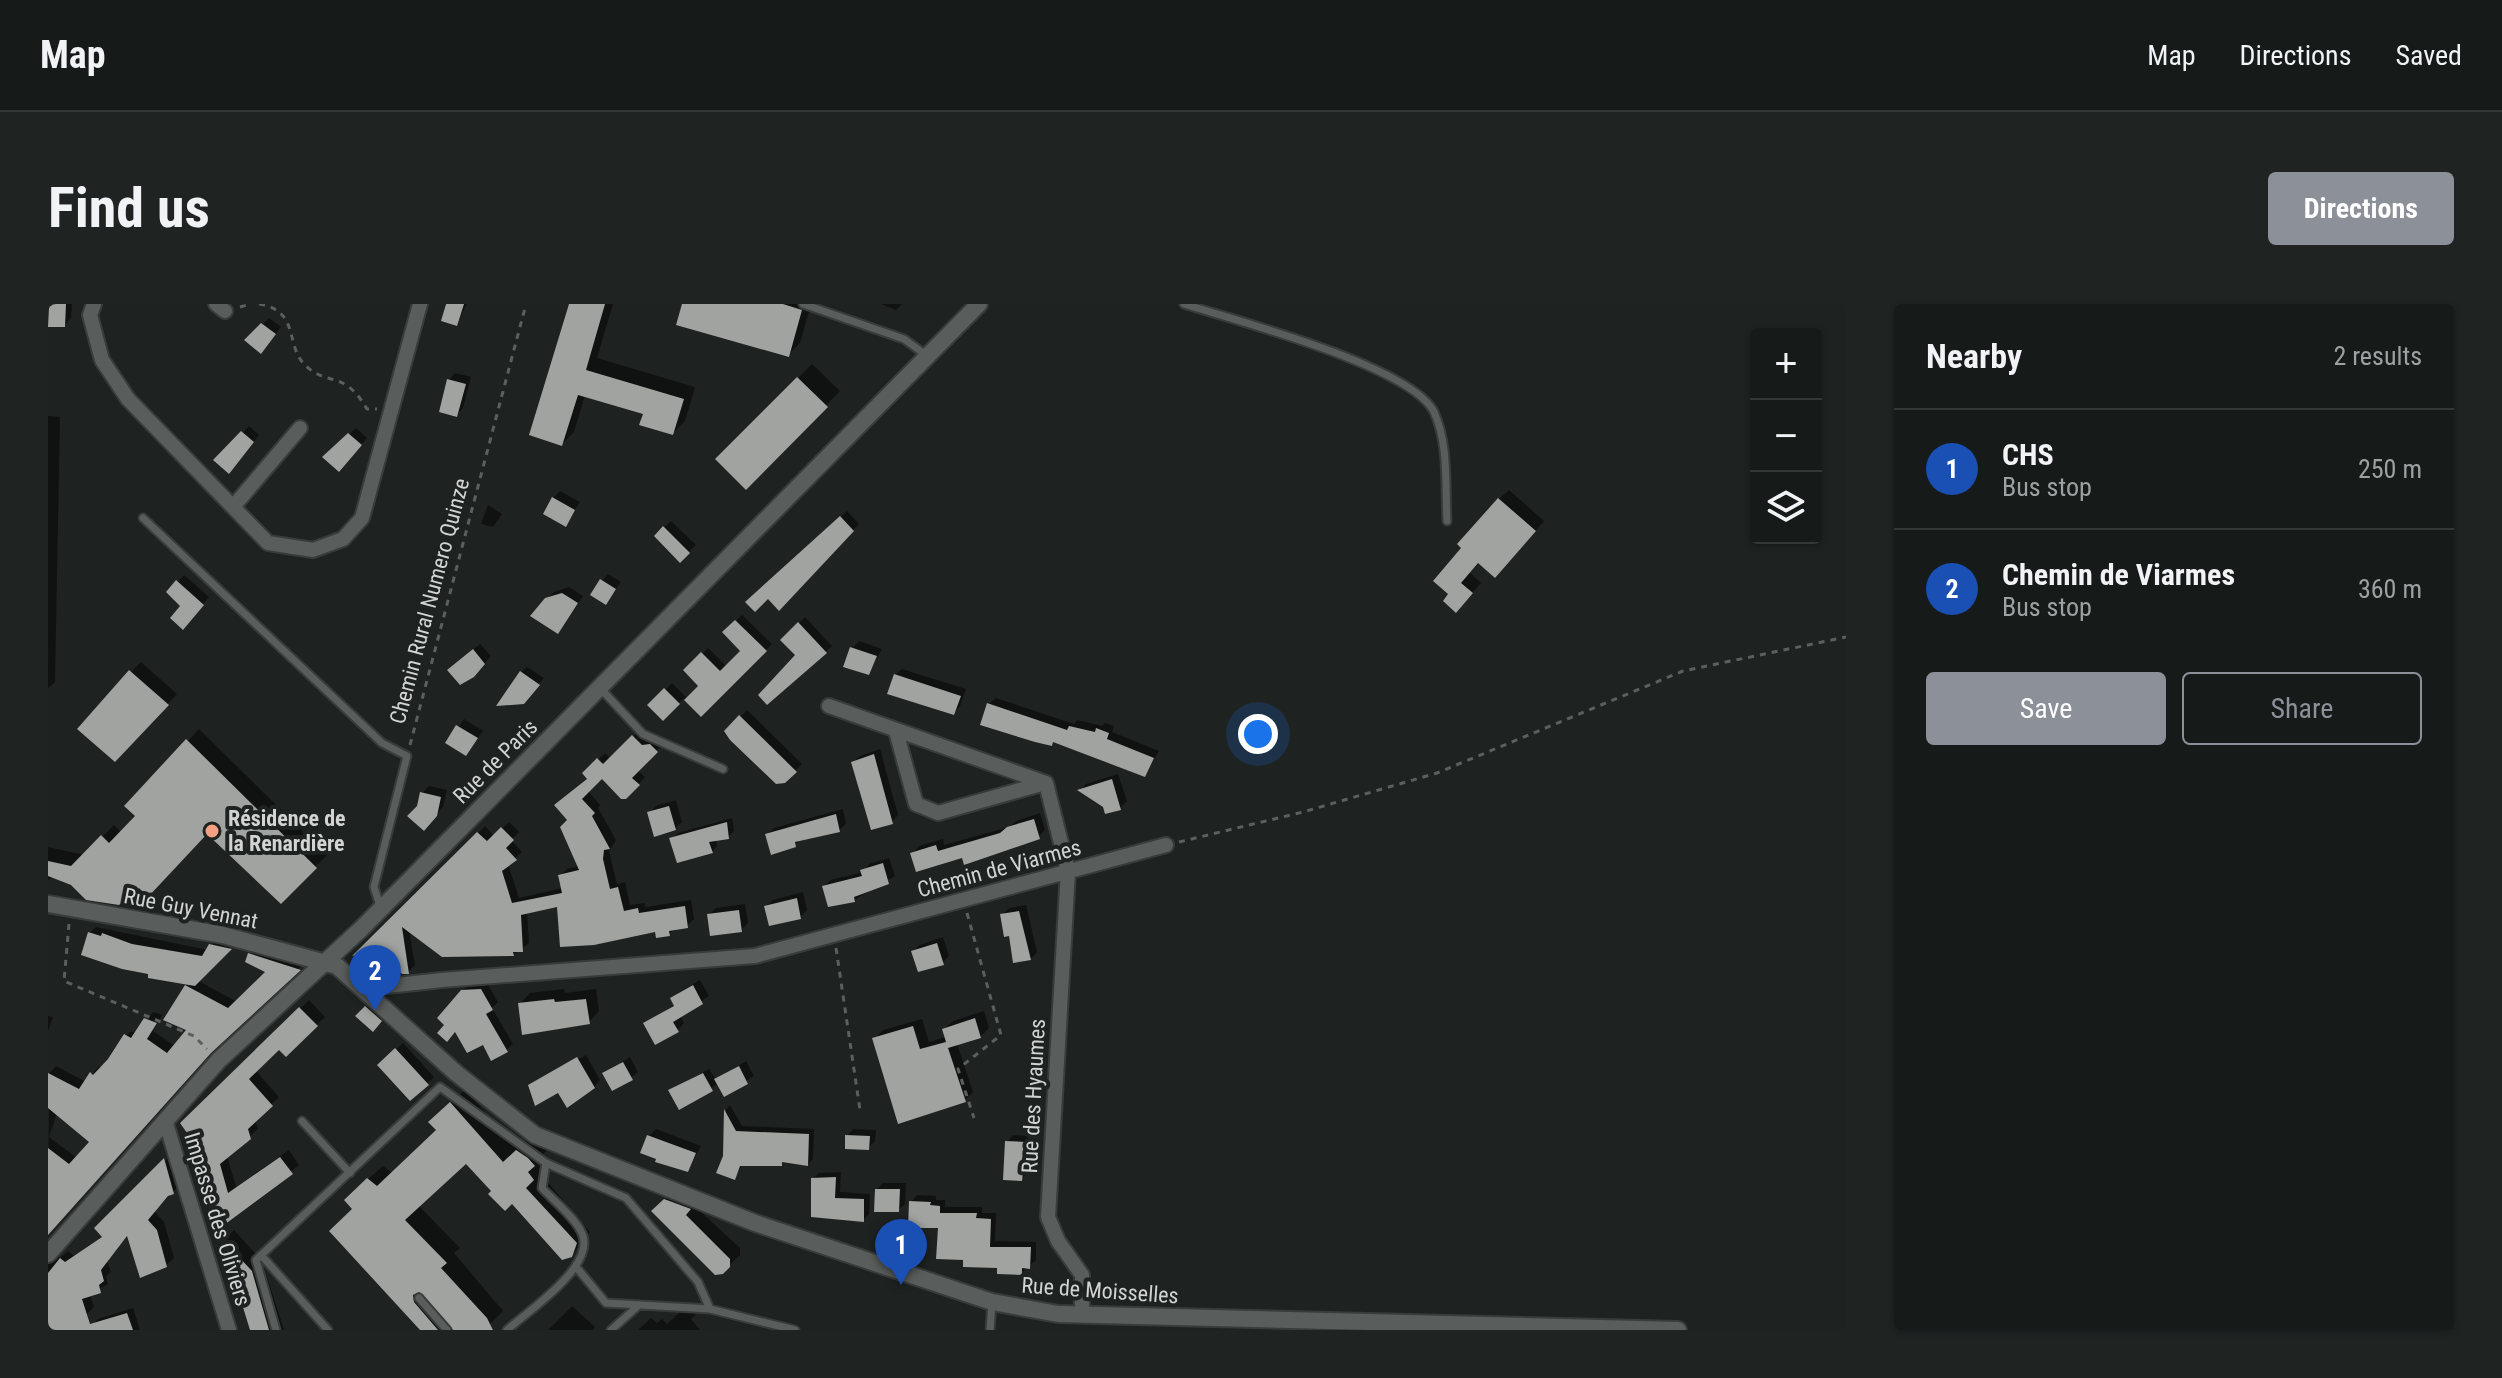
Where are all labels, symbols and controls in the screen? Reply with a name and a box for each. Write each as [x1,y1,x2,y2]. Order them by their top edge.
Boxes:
text: Map [40,33,106,77]
text: Map [2147,39,2196,72]
text: Directions [2240,39,2351,72]
text: Saved [2395,39,2462,72]
button: Directions [2268,172,2454,245]
text: Find us [48,175,210,241]
map controls [1750,328,1822,544]
button: + [1750,328,1822,400]
text: Nearby [1926,336,2022,376]
text: 2 results [2333,341,2422,371]
button: − [1750,400,1822,472]
text: CHS [2002,437,2054,472]
text: 1 [1945,454,1959,484]
text: 250 m [2358,454,2422,484]
button: layers [1750,472,1822,544]
text: Bus stop [2002,472,2092,502]
street label: Chemin Rural Numero Quinze [385,476,474,727]
text: Chemin de Viarmes [2002,557,2235,592]
text: 2 [1945,574,1959,604]
text: 360 m [2358,574,2422,604]
text: Bus stop [2002,592,2092,622]
button: Save [1926,672,2166,745]
button: Share [2182,672,2422,745]
street label: Rue de Paris [448,714,543,809]
your location [1238,714,1278,754]
place label: Résidence de la Renardière [228,806,346,856]
marker: Résidence de la Renardière [203,822,221,840]
street label: Chemin de Viarmes [914,835,1084,902]
street label: Rue Guy Vennat [122,883,260,934]
pin: 2 [349,945,401,1011]
street label: Rue des Hyaumes [1017,1018,1050,1174]
street label: Impasse des Oliviers [179,1129,256,1309]
pin: 1 [875,1219,927,1285]
street label: Rue de Moisselles [1021,1273,1179,1308]

